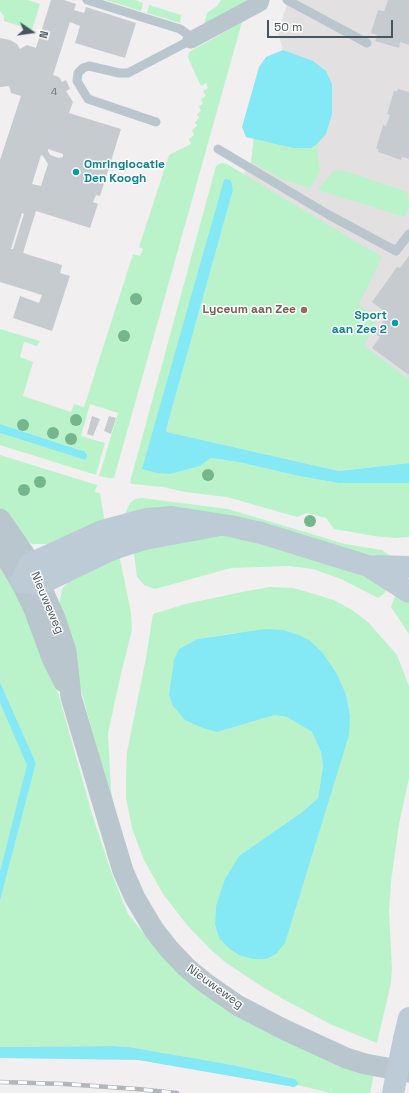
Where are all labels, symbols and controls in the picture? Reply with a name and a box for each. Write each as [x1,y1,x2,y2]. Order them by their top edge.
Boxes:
north arrow [12,12,52,52]
scale bar [269,12,395,38]
text: 50 m [274,19,302,35]
text: N [36,30,51,40]
house number: 4 [51,86,57,98]
place label: Omringlocatie Den Koogh [84,158,165,186]
marker: Omringlocatie Den Koogh [71,167,81,177]
place label: Lyceum aan Zee [202,303,296,317]
marker: Lyceum aan Zee [299,305,309,315]
place label: Sport aan Zee 2 [332,309,387,337]
marker: Sport aan Zee 2 [390,318,400,328]
street label: Nieuweweg [27,570,67,636]
street label: Nieuweweg [184,962,246,1012]

